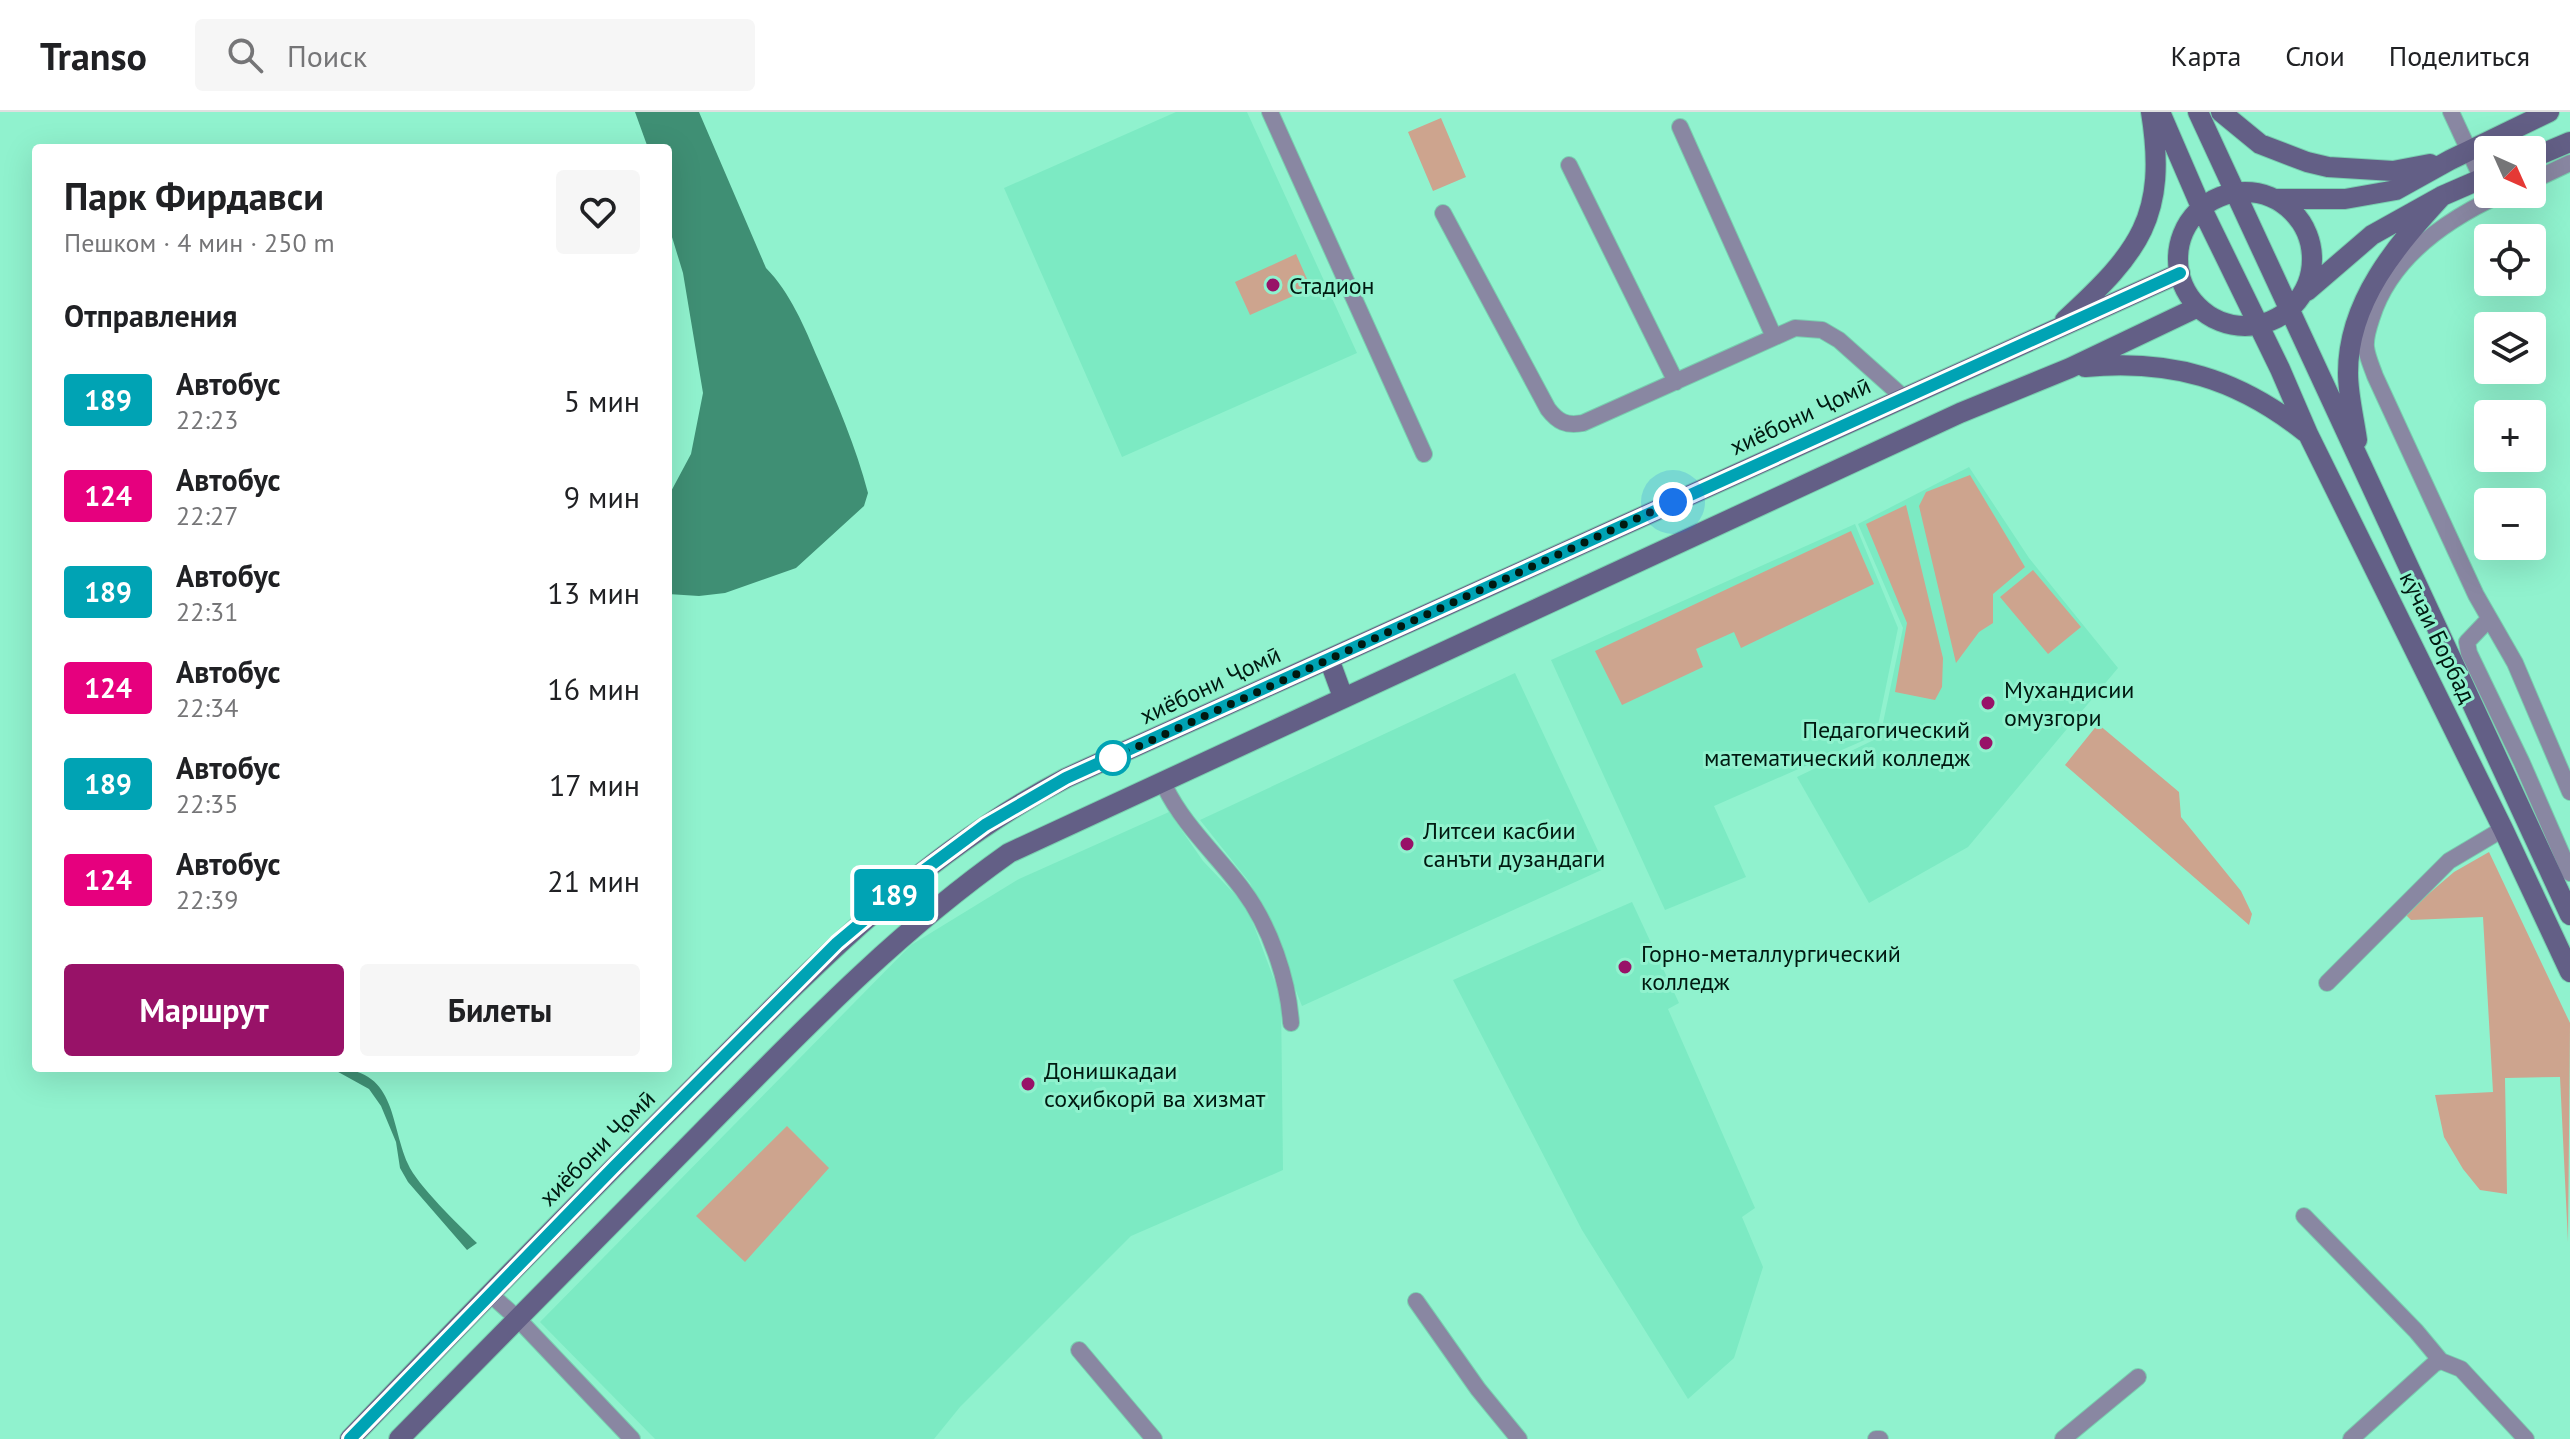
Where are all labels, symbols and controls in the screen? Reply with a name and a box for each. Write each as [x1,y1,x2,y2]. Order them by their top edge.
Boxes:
search box [195,19,755,91]
text: Transo [40,31,147,80]
icon: search [223,33,267,77]
text: Поиск [287,36,367,75]
text: Карта [2171,37,2241,74]
text: Слои [2285,37,2345,74]
text: Поделиться [2389,37,2530,74]
north arrow [2474,136,2546,208]
map controls [2474,136,2546,560]
button: heart [556,170,640,254]
text: Парк Фирдавси [64,171,324,220]
button: locate [2474,224,2546,296]
text: Пешком · 4 мин · 250 m [64,226,335,259]
place label: Стадион [1289,270,1375,301]
marker: Стадион [1264,276,1282,294]
text: Отправления [64,296,237,335]
button: layers [2474,312,2546,384]
text: Автобус [176,364,281,403]
street label: хиёбони Ҷомӣ [1725,370,1875,462]
text: 189 [84,381,132,418]
text: 5 мин [564,381,640,420]
button: + [2474,400,2546,472]
text: 22:23 [176,403,238,436]
text: Автобус [176,460,281,499]
text: 124 [84,477,132,514]
text: 9 мин [564,477,640,516]
your location [1653,482,1693,522]
button: − [2474,488,2546,560]
text: 22:27 [176,499,238,532]
text: Автобус [176,556,281,595]
street label: кӯчаи Борбад [2393,566,2483,708]
text: 189 [84,573,132,610]
text: 13 мин [547,573,640,612]
text: 22:31 [176,595,238,628]
street label: хиёбони Ҷомӣ [1135,639,1285,731]
text: Автобус [176,652,281,691]
text: 124 [84,669,132,706]
text: 16 мин [547,669,640,708]
place label: Мухандисии омузгори [2004,674,2134,733]
text: 22:34 [176,691,238,724]
marker: Мухандисии омузгори [1979,694,1997,712]
place label: Педагогический математический колледж [1704,714,1970,773]
marker: Педагогический математический колледж [1977,734,1995,752]
unlabelled marker [1096,741,1130,775]
text: Автобус [176,748,281,787]
text: 189 [84,765,132,802]
text: 17 мин [549,765,640,804]
text: 22:35 [176,787,238,820]
place label: Литсеи касбии санъти дузандаги [1422,815,1605,874]
marker: Литсеи касбии санъти дузандаги [1398,835,1416,853]
text: Автобус [176,844,281,883]
text: 124 [84,861,132,898]
text: 21 мин [547,861,640,900]
line badge: 189 [848,869,940,921]
text: 189 [870,876,918,913]
text: 22:39 [176,883,238,916]
place label: Горно-металлургический колледж [1641,938,1901,997]
marker: Горно-металлургический колледж [1616,958,1634,976]
button: Маршрут [64,964,344,1056]
button: Билеты [360,964,640,1056]
place label: Донишкадаи соҳибкорӣ ва хизмат [1044,1055,1266,1114]
marker: Донишкадаи соҳибкорӣ ва хизмат [1019,1075,1037,1093]
street label: хиёбони Ҷомӣ [532,1083,662,1213]

